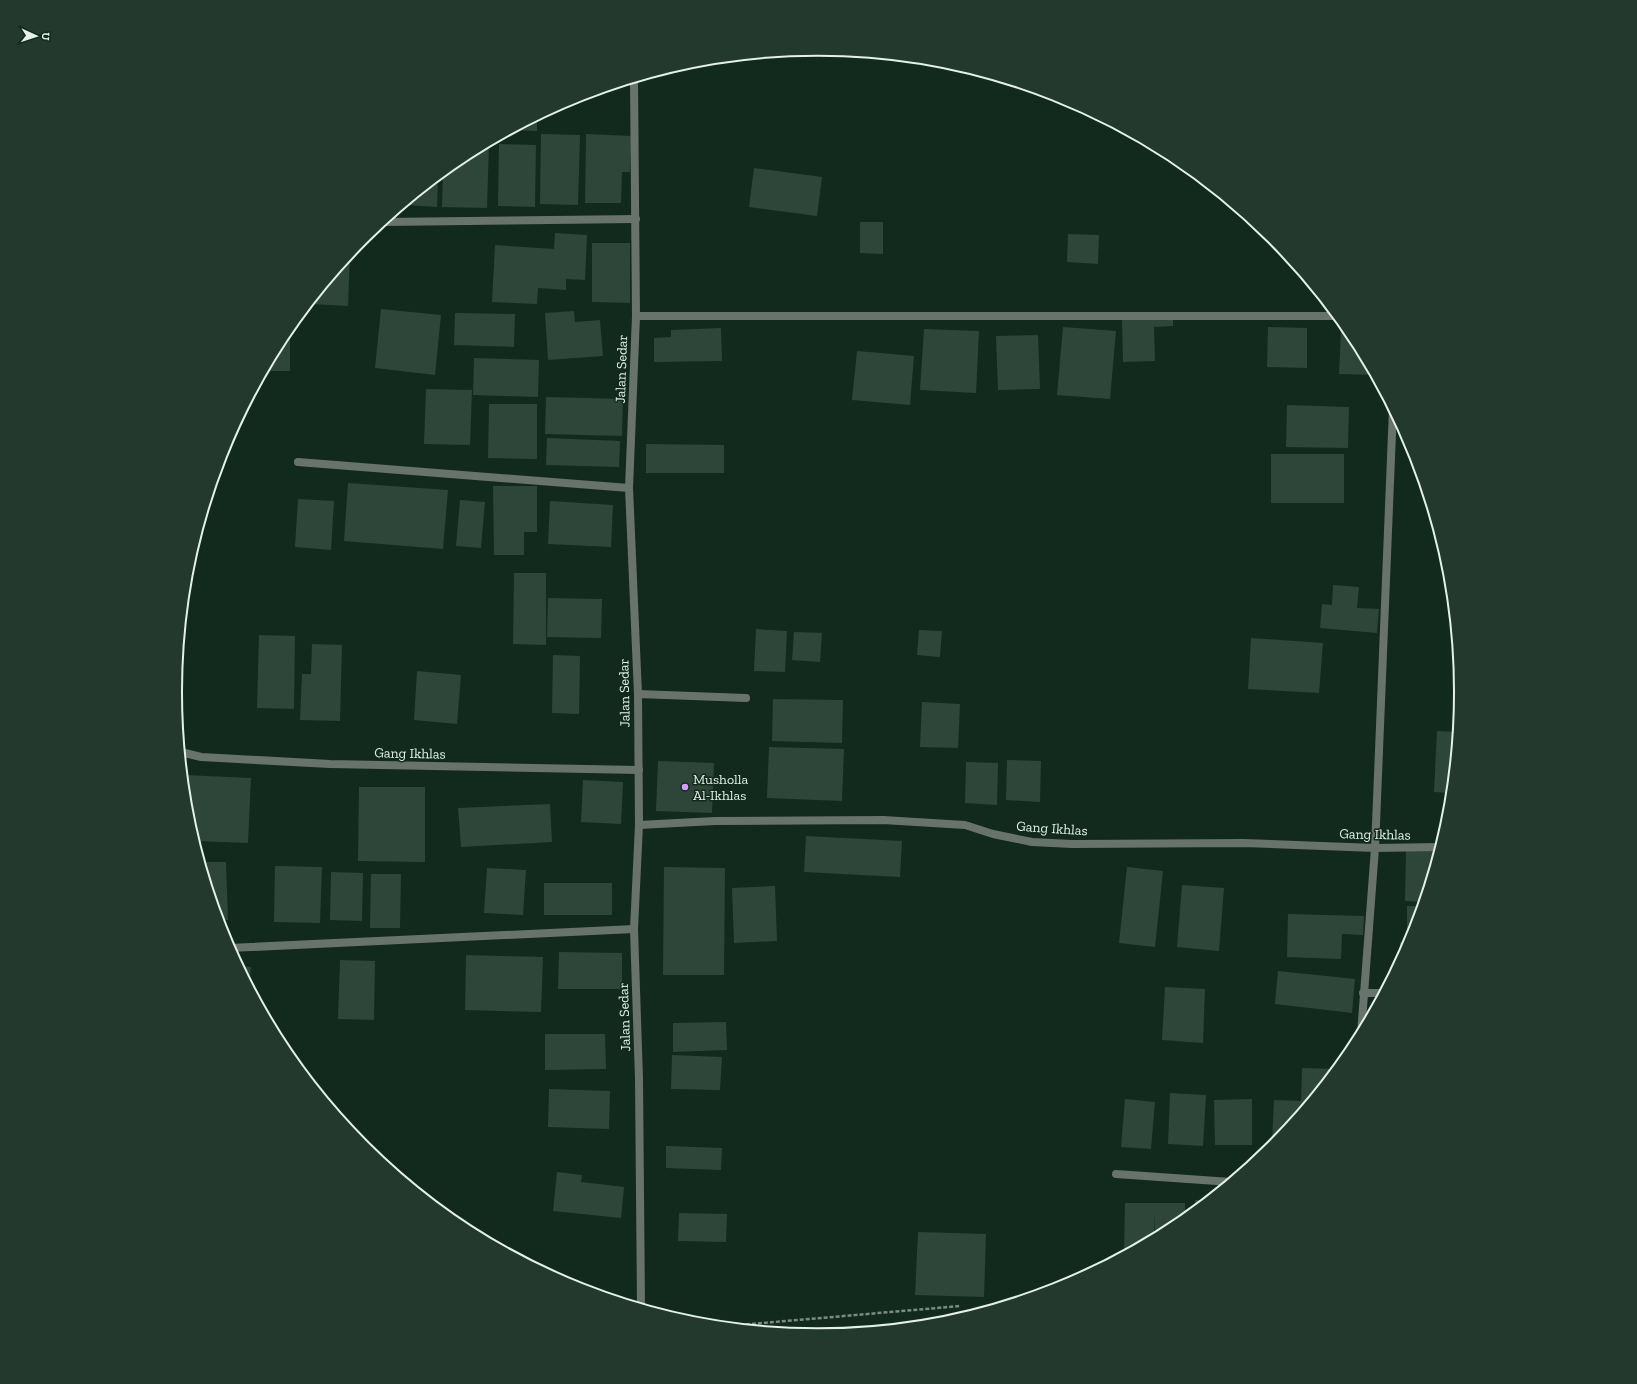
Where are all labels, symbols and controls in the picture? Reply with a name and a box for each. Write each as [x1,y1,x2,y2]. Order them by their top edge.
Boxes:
north arrow [16,16,56,56]
text: U [39,32,52,41]
street label: Jalan Sedar [612,334,631,404]
street label: Jalan Sedar [615,658,634,728]
street label: Gang Ikhlas [374,744,446,763]
place label: Musholla Al-Ikhlas [693,771,749,804]
marker: Musholla Al-Ikhlas [680,782,690,792]
street label: Gang Ikhlas [1016,818,1088,839]
street label: Gang Ikhlas [1339,825,1411,844]
street label: Jalan Sedar [615,982,634,1052]

